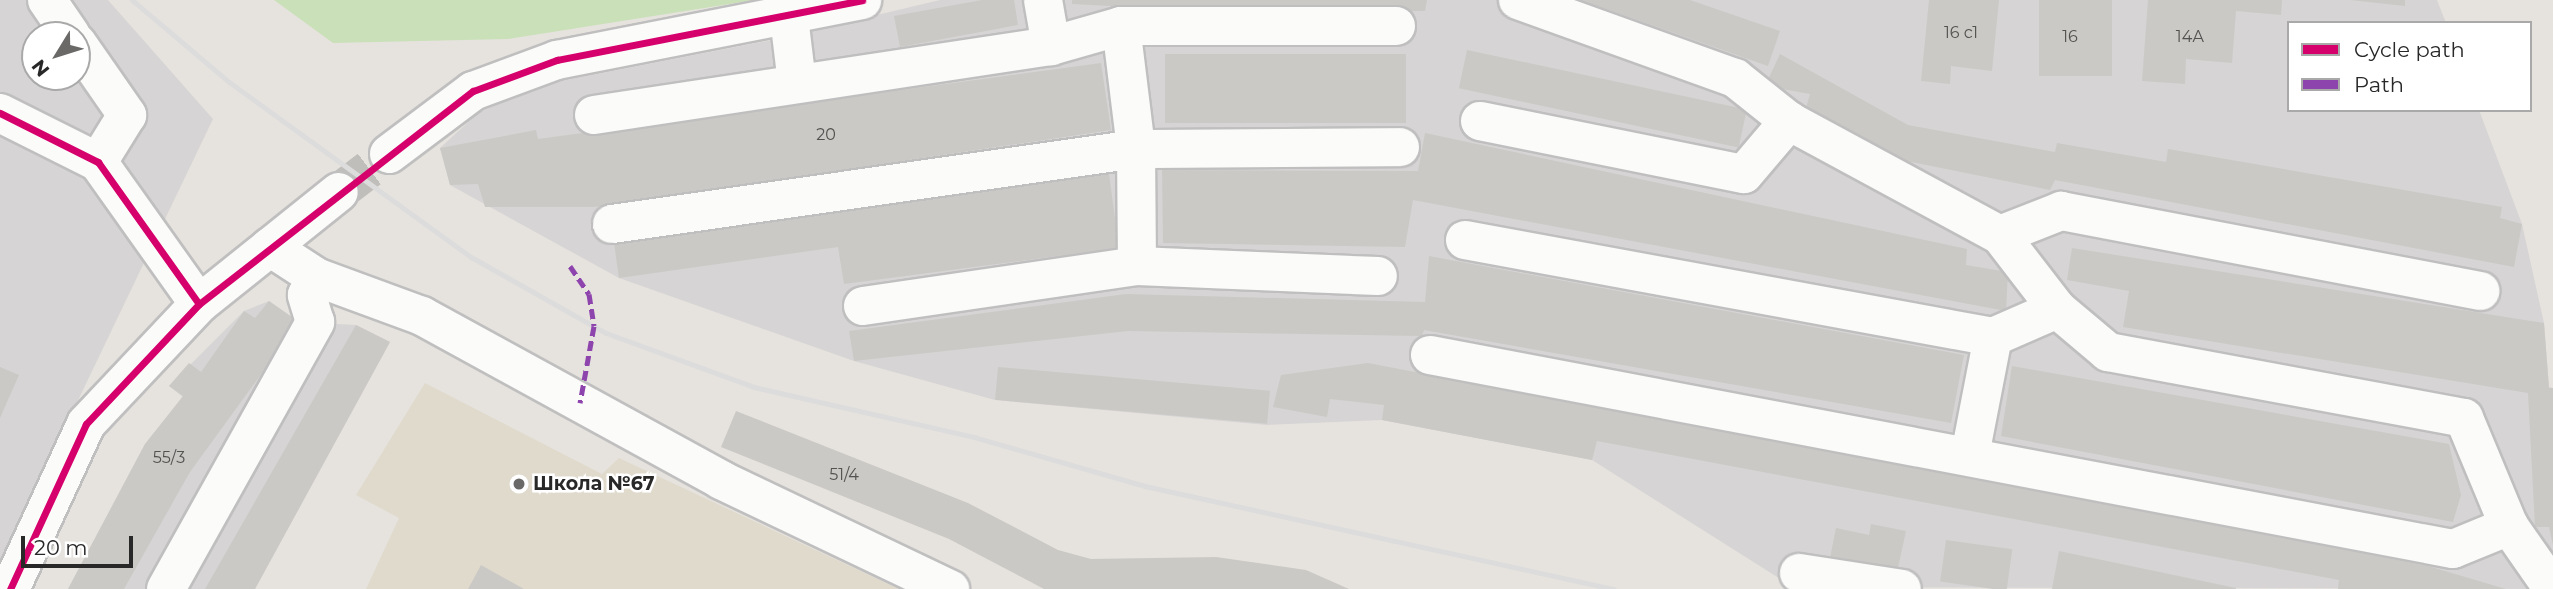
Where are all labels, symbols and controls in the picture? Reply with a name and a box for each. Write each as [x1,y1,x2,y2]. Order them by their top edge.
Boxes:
north arrow [21,21,91,91]
legend [2287,21,2532,112]
house number: 16 с1 [1944,23,1978,43]
house number: 16 [2062,27,2078,47]
house number: 14А [2176,27,2204,47]
text: Cycle path [2354,37,2465,62]
text: N [27,55,54,81]
text: Path [2354,72,2404,97]
house number: 20 [816,125,836,145]
house number: 55/3 [153,448,185,468]
house number: 51/4 [829,465,859,485]
place label: Школа №67 [533,473,655,495]
marker: Школа №67 [511,476,527,492]
scale bar [24,522,136,566]
text: 20 m [34,535,88,560]

